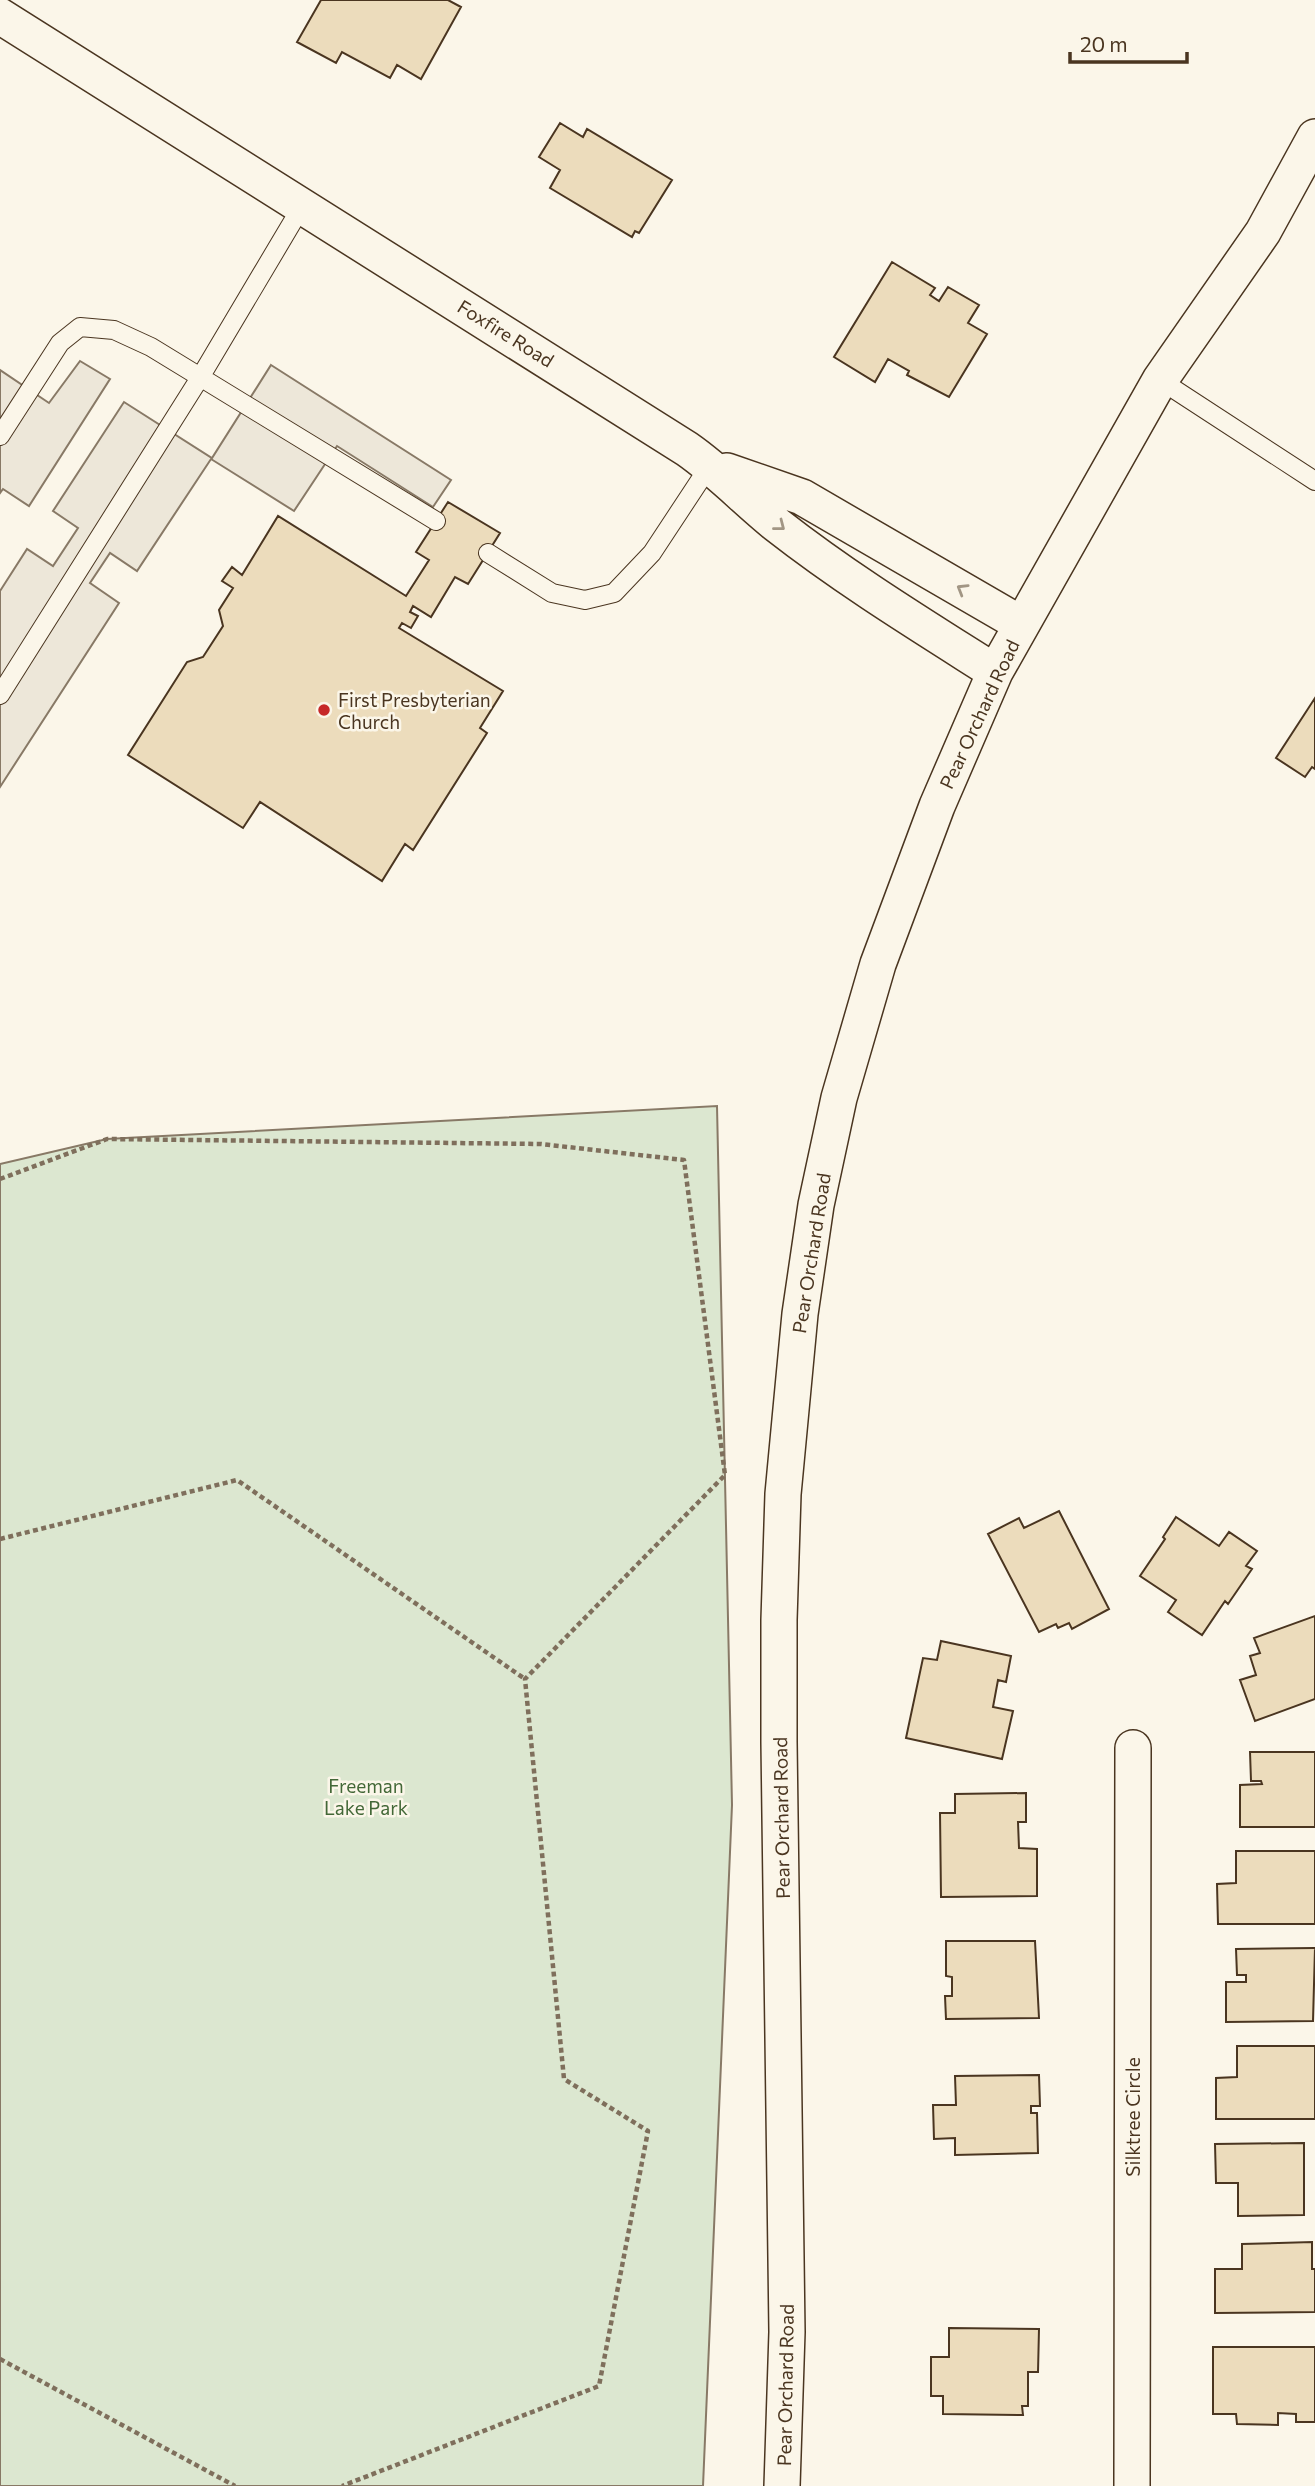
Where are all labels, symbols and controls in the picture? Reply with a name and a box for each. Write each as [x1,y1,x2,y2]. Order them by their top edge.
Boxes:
scale bar [1070,21,1187,65]
text: 20 m [1080,31,1128,56]
street label: Foxfire Road [454,294,558,372]
one-way arrow [772,518,785,531]
one-way arrow [957,584,970,597]
street label: Pear Orchard Road [934,636,1024,792]
place label: First Presbyterian Church [338,688,491,733]
marker: First Presbyterian Church [316,702,332,718]
street label: Pear Orchard Road [787,1171,835,1335]
street label: Pear Orchard Road [768,1737,794,1899]
park label: Freeman Lake Park [324,1774,408,1819]
street label: Silktree Circle [1121,2057,1144,2177]
street label: Pear Orchard Road [772,2304,798,2466]

